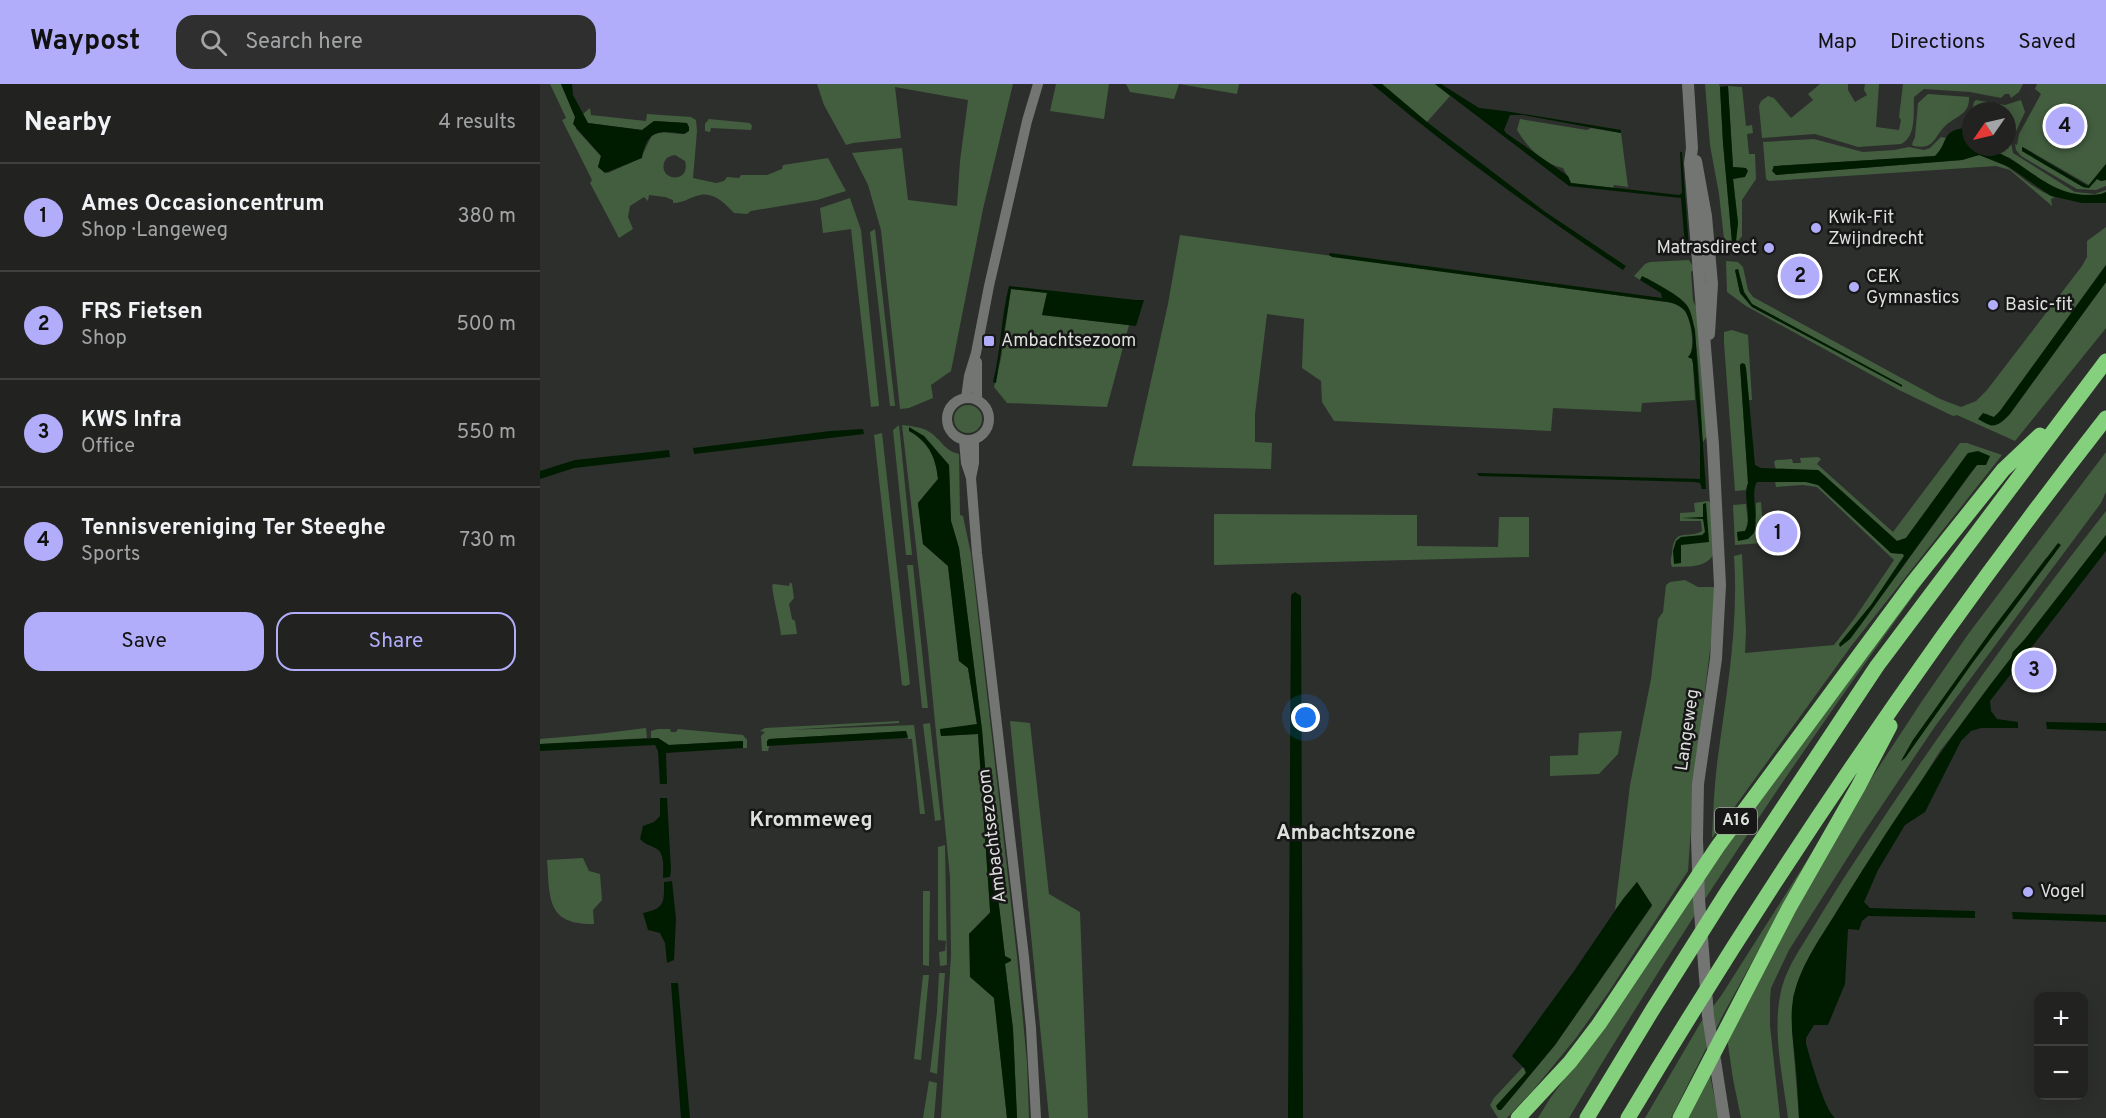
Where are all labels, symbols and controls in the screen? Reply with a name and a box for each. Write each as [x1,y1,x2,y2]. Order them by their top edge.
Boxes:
search box [176,15,596,69]
text: Waypost [30,24,140,60]
icon: search [197,26,230,59]
text: Search here [245,29,363,56]
text: Map [1817,29,1857,56]
text: Directions [1890,29,1985,56]
text: Saved [2018,29,2076,56]
north arrow [1962,102,2016,156]
pin: 4 [2046,104,2084,148]
text: Nearby [24,107,112,140]
text: 4 results [439,110,516,136]
text: Ames Occasioncentrum [81,191,325,218]
text: 1 [40,204,48,230]
text: 380 m [457,204,516,230]
place label: Kwik-Fit Zwijndrecht [1828,207,1924,251]
text: Shop · Langeweg [81,218,228,244]
marker: Kwik-Fit Zwijndrecht [1809,221,1823,235]
place label: Matrasdirect [1657,237,1757,260]
marker: Matrasdirect [1762,241,1776,255]
pin: 2 [1780,254,1820,298]
place label: CEK Gymnastics [1866,266,1959,310]
marker: CEK Gymnastics [1847,280,1861,294]
place label: Basic-fit [2005,294,2073,317]
marker: Basic-fit [1986,298,2000,312]
text: FRS Fietsen [81,299,203,326]
text: 2 [37,312,50,338]
text: 500 m [456,312,516,338]
text: Shop [81,326,127,352]
place label: Ambachtsezoom [1001,330,1136,353]
marker: Ambachtsezoom [982,334,996,348]
text: KWS Infra [81,407,182,434]
text: 3 [38,420,50,446]
text: 550 m [457,420,516,446]
text: Office [81,434,135,460]
pin: 1 [1758,510,1798,556]
text: Tennisvereniging Ter Steeghe [81,515,386,542]
text: 4 [37,528,50,554]
text: 730 m [460,528,516,554]
text: Sports [81,542,141,568]
button: Save [24,612,264,671]
button: Share [276,612,516,671]
pin: 3 [2014,648,2054,692]
street label: Langeweg [1671,688,1705,772]
your location [1291,703,1320,732]
street label: Ambachtsezoom [973,767,1013,905]
district label: Krommeweg [749,807,873,834]
road number: A16 [1715,808,1757,834]
district label: Ambachtszone [1276,821,1416,847]
place label: Vogel [2040,881,2085,904]
marker: Vogel [2021,885,2035,899]
map controls [2034,992,2088,1100]
button: + [2034,992,2088,1046]
button: − [2034,1046,2088,1100]

